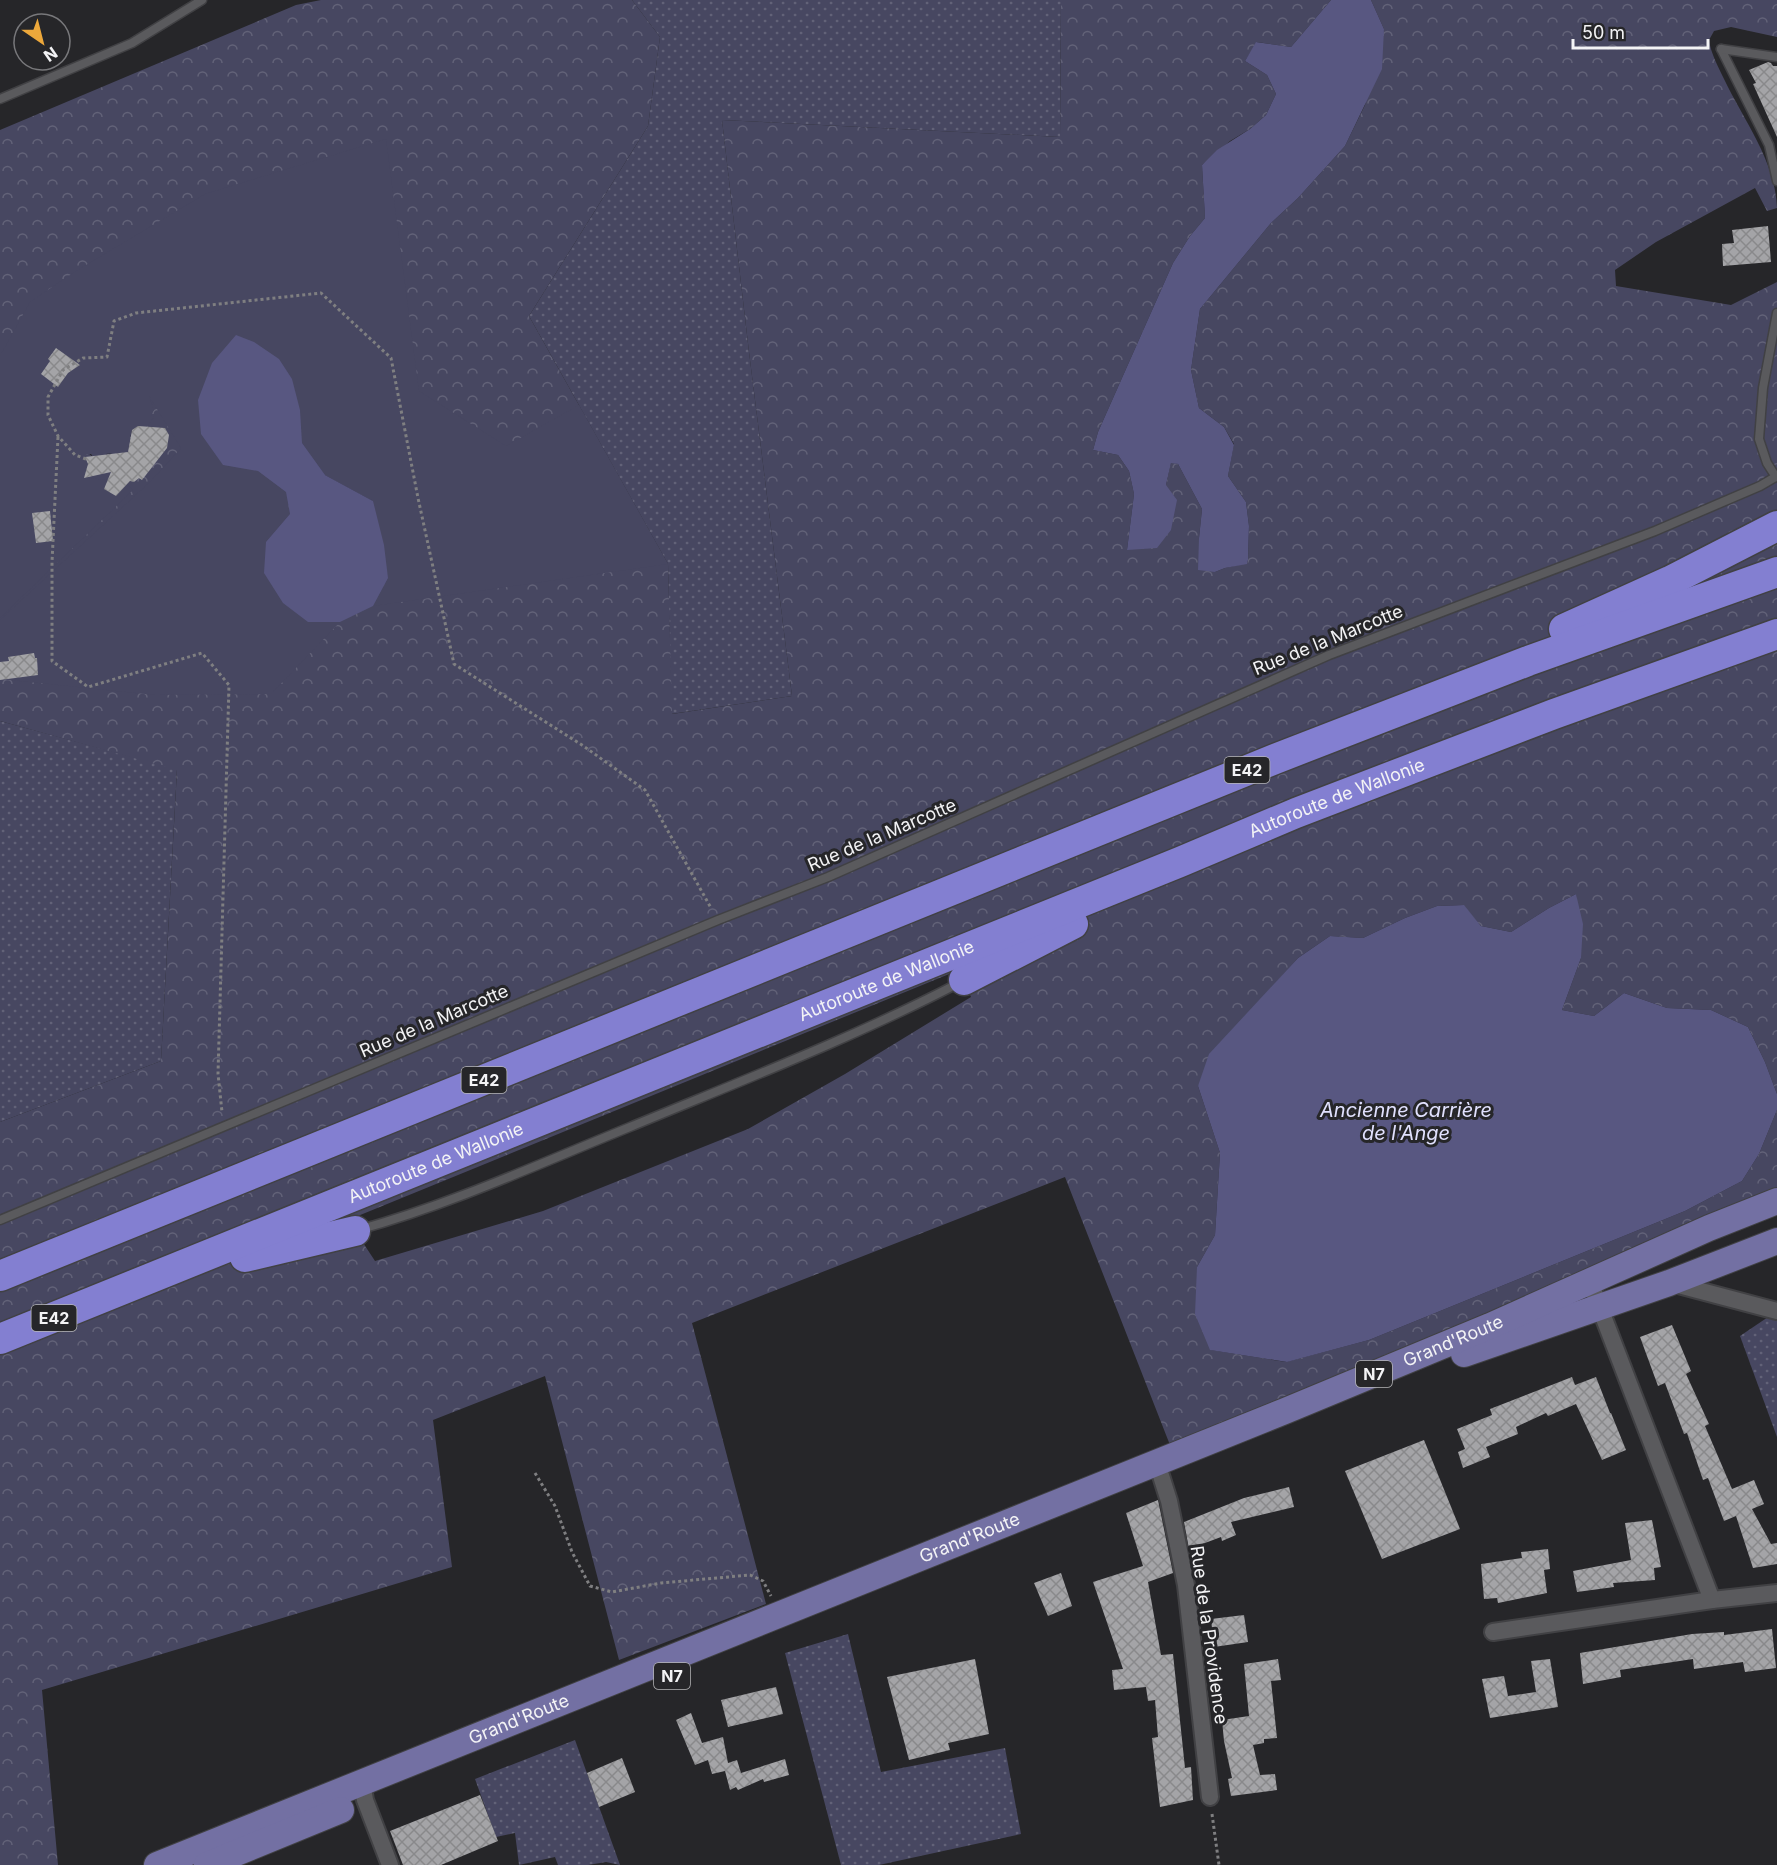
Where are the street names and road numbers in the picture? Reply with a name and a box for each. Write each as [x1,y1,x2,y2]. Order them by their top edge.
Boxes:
street label: Rue de la Marcotte [1250,600,1406,679]
street label: Autoroute de Wallonie [1245,754,1427,842]
road number: E42 [1224,757,1270,783]
street label: Rue de la Marcotte [804,794,959,875]
street label: Autoroute de Wallonie [795,935,977,1025]
street label: Rue de la Marcotte [356,980,511,1061]
road number: E42 [462,1067,506,1093]
street label: Autoroute de Wallonie [345,1118,526,1207]
road number: E42 [32,1305,76,1331]
street label: Grand'Route [1400,1311,1506,1371]
road number: N7 [1356,1361,1392,1387]
street label: Grand'Route [916,1508,1023,1567]
street label: Rue de la Providence [1187,1544,1232,1725]
road number: N7 [654,1663,690,1689]
street label: Grand'Route [465,1689,572,1749]

